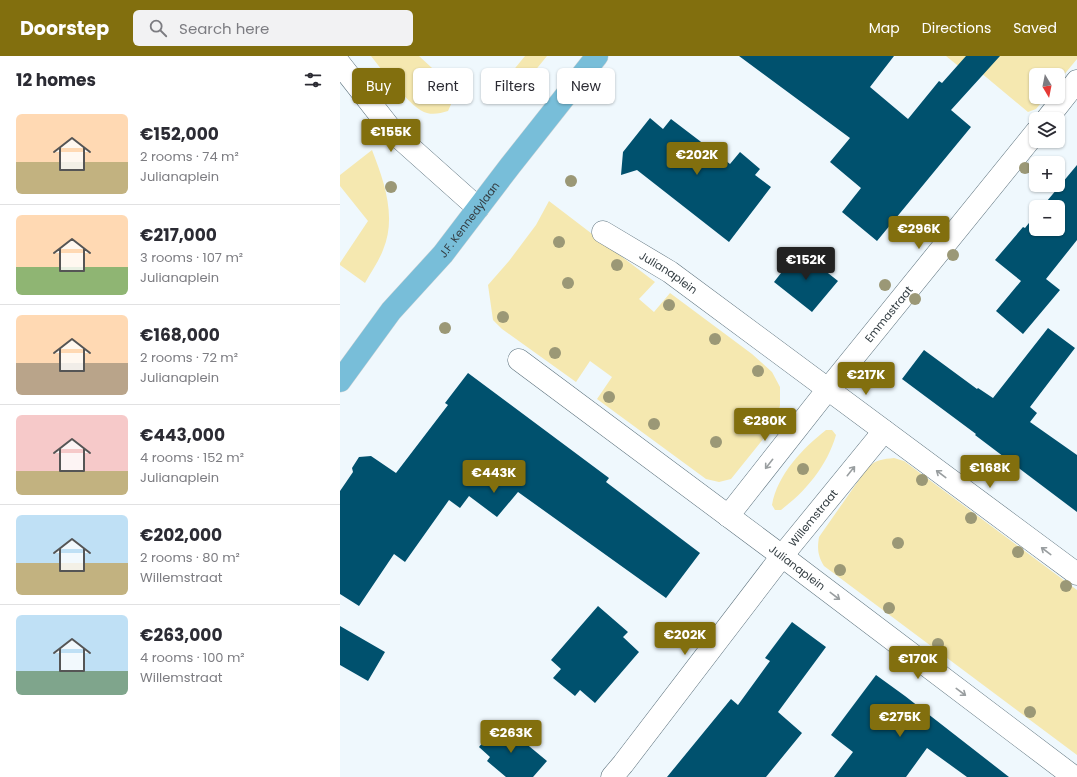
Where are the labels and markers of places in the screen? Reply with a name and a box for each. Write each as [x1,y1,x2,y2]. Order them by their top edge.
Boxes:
pin: €155K [363,119,419,153]
pin: €202K [669,142,725,176]
pin: €296K [891,216,947,250]
pin: €152K [778,247,834,281]
pin: €217K [838,362,894,396]
pin: €280K [737,408,793,442]
pin: €168K [962,455,1018,489]
pin: €443K [466,460,522,494]
pin: €202K [657,622,713,656]
pin: €170K [890,646,946,680]
pin: €275K [872,704,928,738]
pin: €263K [483,720,539,754]

